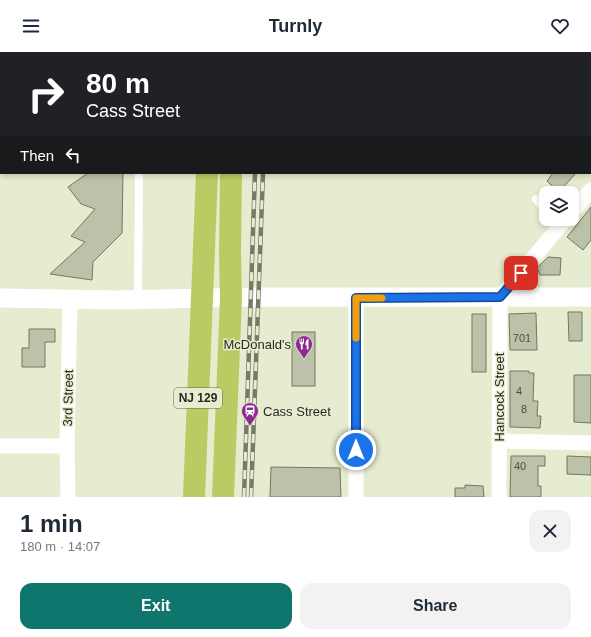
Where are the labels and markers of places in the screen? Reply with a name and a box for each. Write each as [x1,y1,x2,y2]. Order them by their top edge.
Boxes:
pin [504,256,538,290]
restaurant icon: McDonald's [294,334,314,359]
place label: McDonald's [223,337,291,352]
station icon: Cass Street [240,401,260,426]
place label: Cass Street [263,404,331,419]

